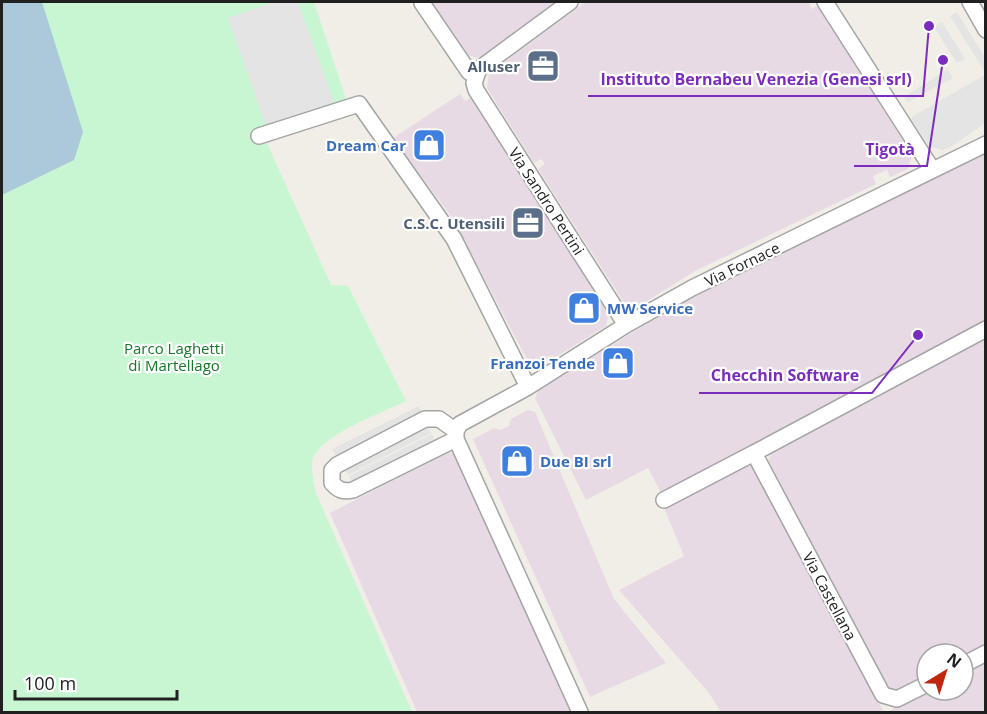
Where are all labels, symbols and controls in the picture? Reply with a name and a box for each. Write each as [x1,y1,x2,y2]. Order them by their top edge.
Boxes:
office icon: Alluser [525,48,561,84]
place label: Alluser [468,56,520,76]
callout: Instituto Bernabeu Venezia (Genesi srl) [588,62,923,96]
text: Instituto Bernabeu Venezia (Genesi srl) [600,68,912,90]
shop icon: Dream Car [411,127,447,163]
callout: Tigotà [854,132,927,166]
place label: Dream Car [326,135,406,155]
text: Tigotà [865,138,915,160]
street label: Via Sandro Pertini [505,143,589,259]
office icon: C.S.C. Utensili [510,205,546,241]
place label: C.S.C. Utensili [403,213,505,233]
street label: Via Fornace [701,237,783,291]
shop icon: MW Service [566,290,602,326]
place label: MW Service [607,298,693,318]
park label: Parco Laghetti di Martellago [124,338,224,375]
shop icon: Franzoi Tende [600,345,636,381]
place label: Franzoi Tende [490,353,595,373]
callout: Checchin Software [699,359,872,393]
text: Checchin Software [711,364,859,386]
shop icon: Due BI srl [499,443,535,479]
place label: Due BI srl [540,451,612,471]
street label: Via Castellana [798,548,862,644]
north arrow [915,642,975,702]
text: N [942,648,966,673]
scale bar [15,663,177,701]
text: 100 m [24,671,76,695]

